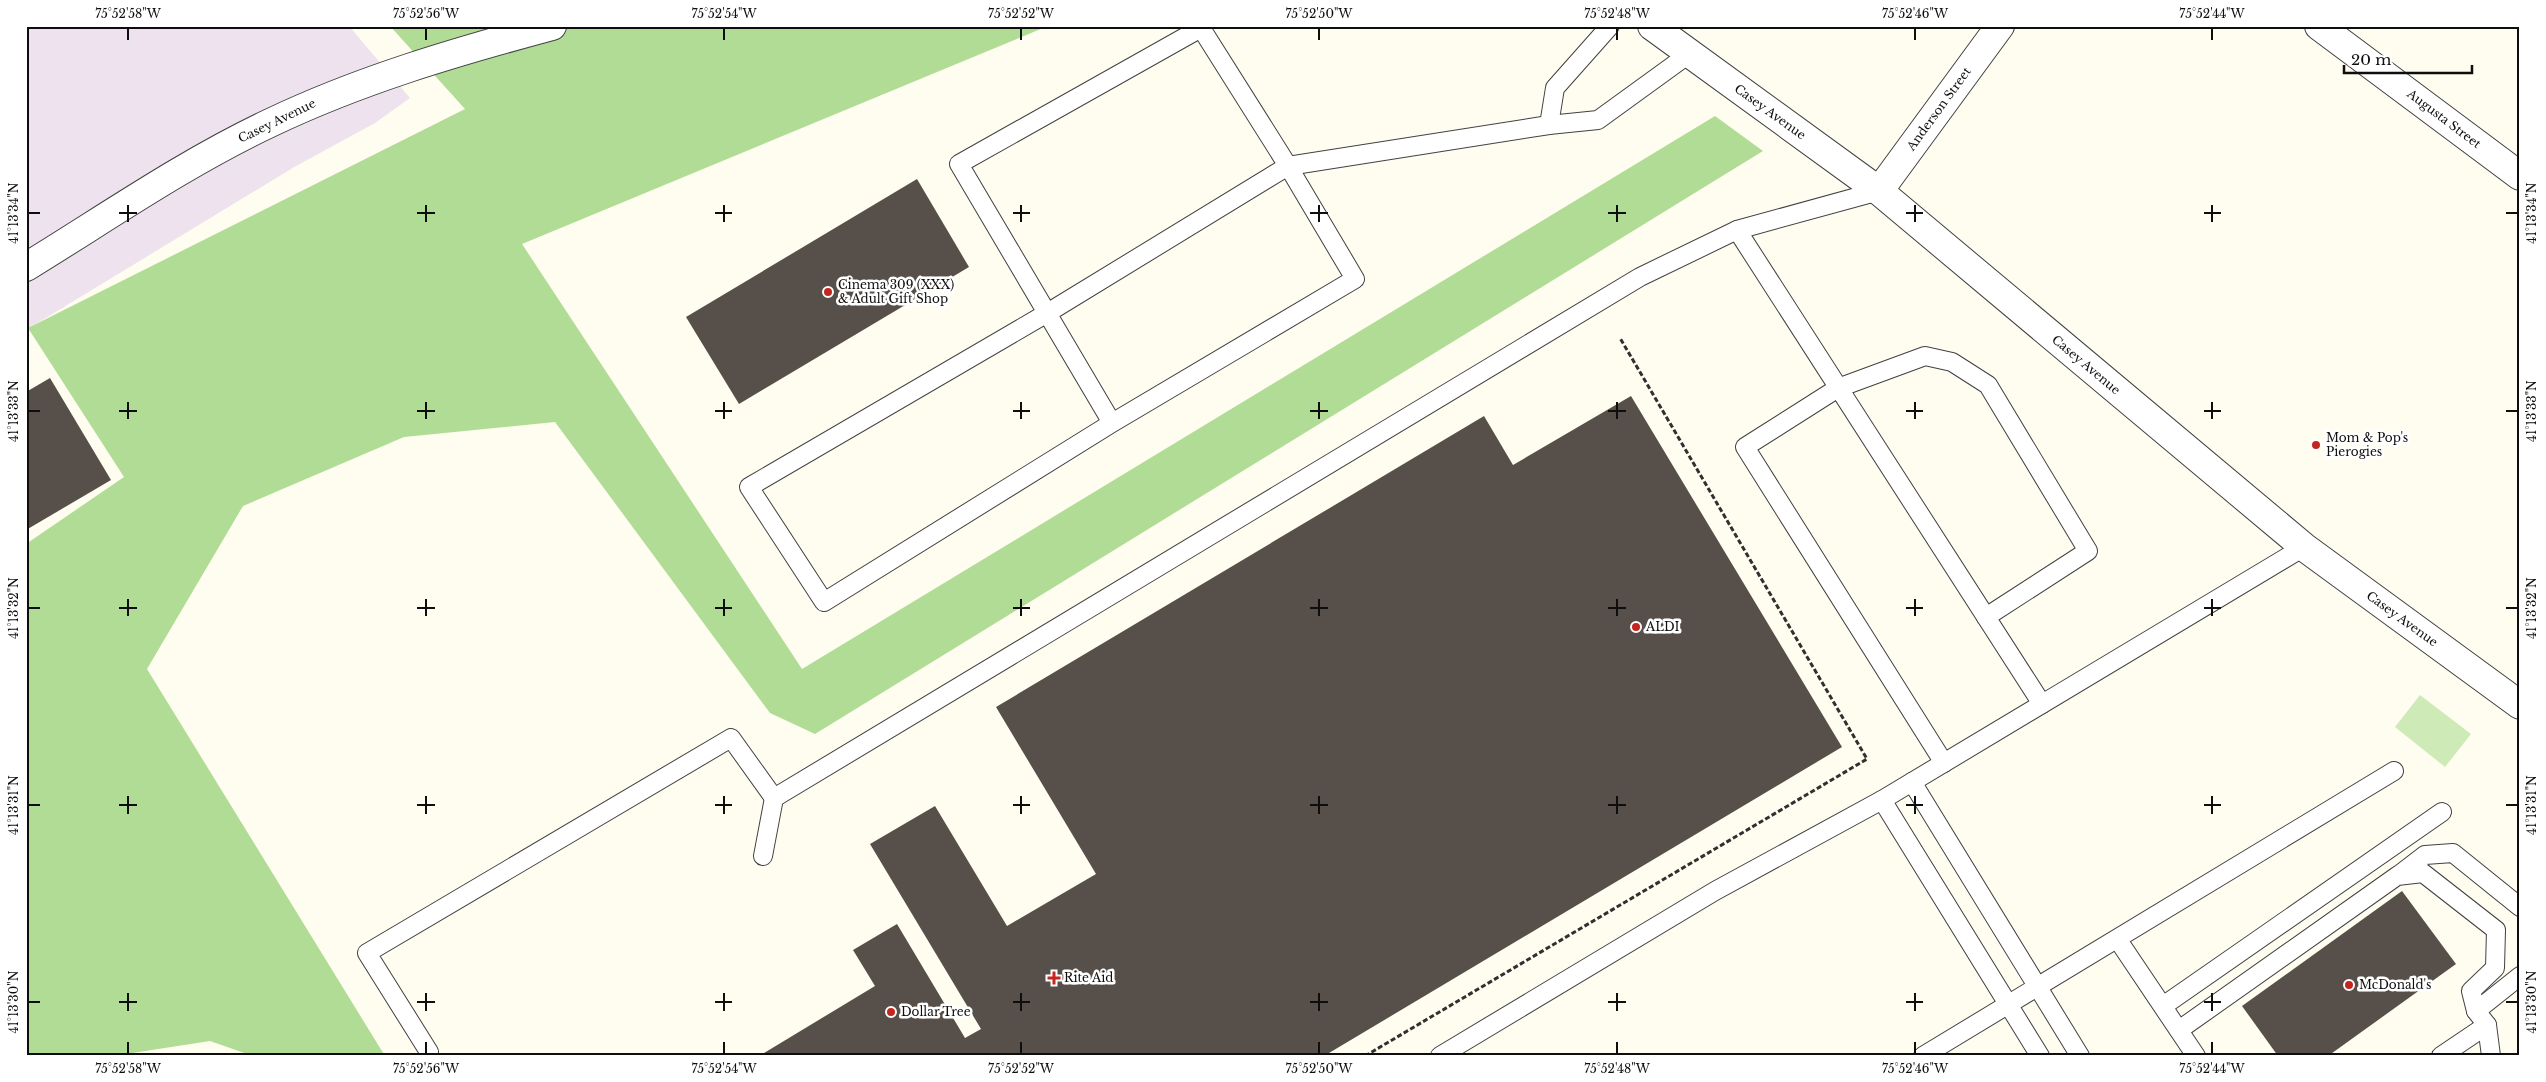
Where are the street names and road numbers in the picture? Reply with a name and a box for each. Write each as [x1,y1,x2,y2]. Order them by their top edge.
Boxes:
street label: Anderson Street [1903,64,1974,154]
street label: Casey Avenue [1732,81,1809,143]
street label: Augusta Street [2404,85,2484,151]
street label: Casey Avenue [236,95,318,146]
street label: Casey Avenue [2049,332,2124,398]
street label: Casey Avenue [2364,588,2441,650]

